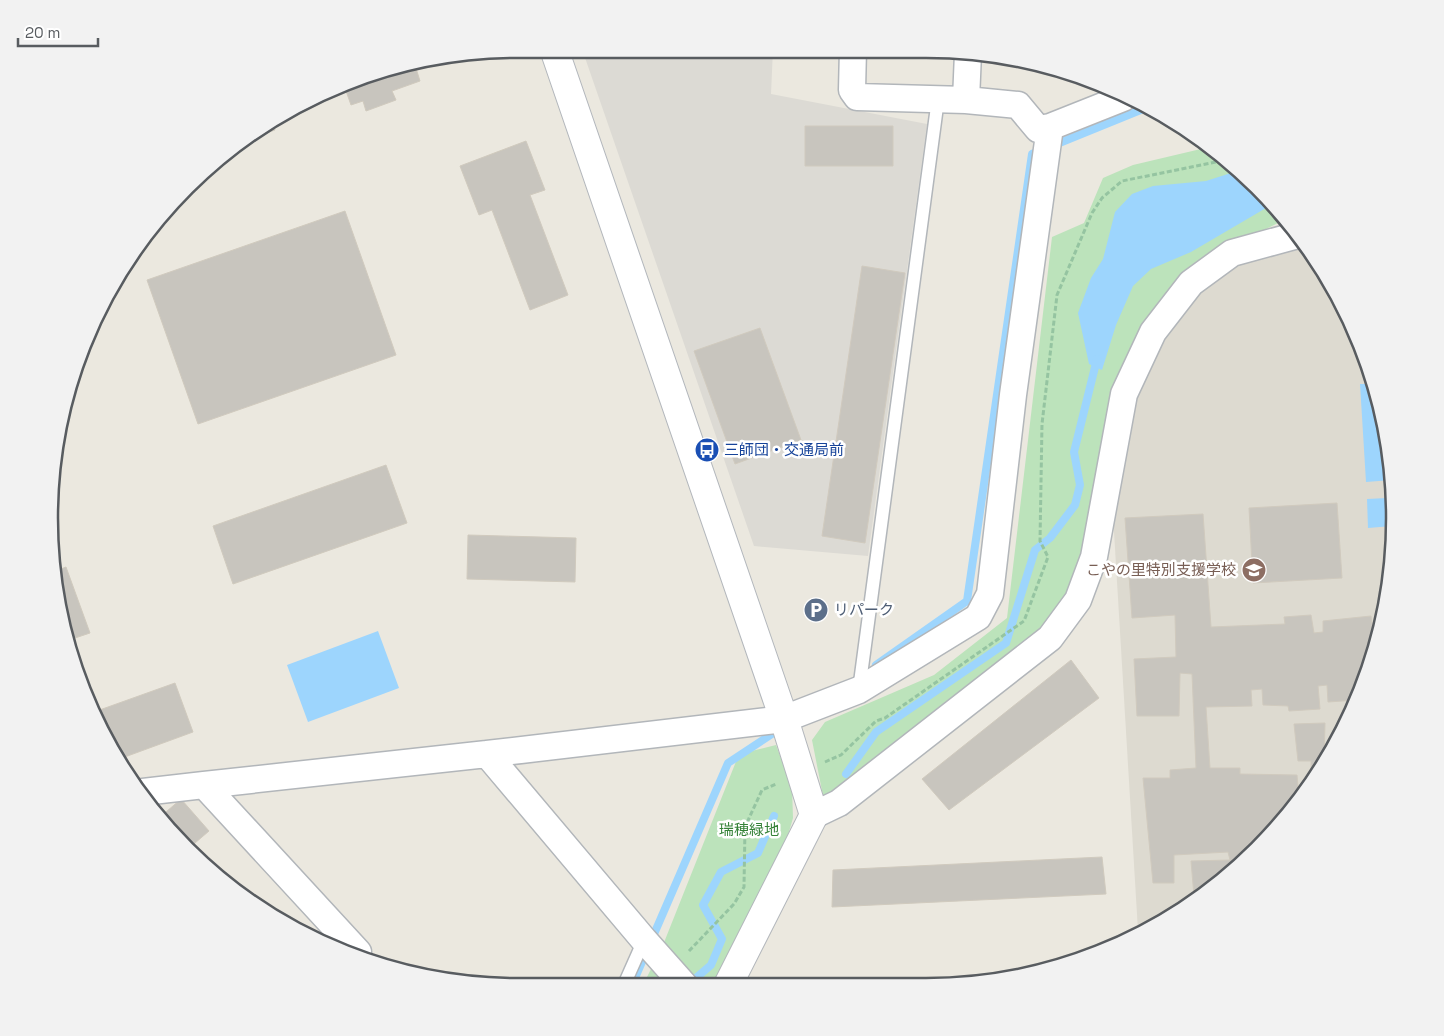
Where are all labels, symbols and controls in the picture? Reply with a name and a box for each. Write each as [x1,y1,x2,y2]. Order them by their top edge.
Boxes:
scale bar [18,15,98,47]
text: 20 m [25,23,60,42]
bus stop icon: 三師団・交通局前 [694,437,720,463]
place label: 三師団・交通局前 [724,440,844,459]
school or university icon: こやの里特別支援学校 [1241,557,1267,583]
place label: こやの里特別支援学校 [1086,560,1236,579]
parking icon: リパーク [803,597,829,623]
place label: リパーク [834,600,894,619]
park label: 瑞穂緑地 [719,820,779,839]

